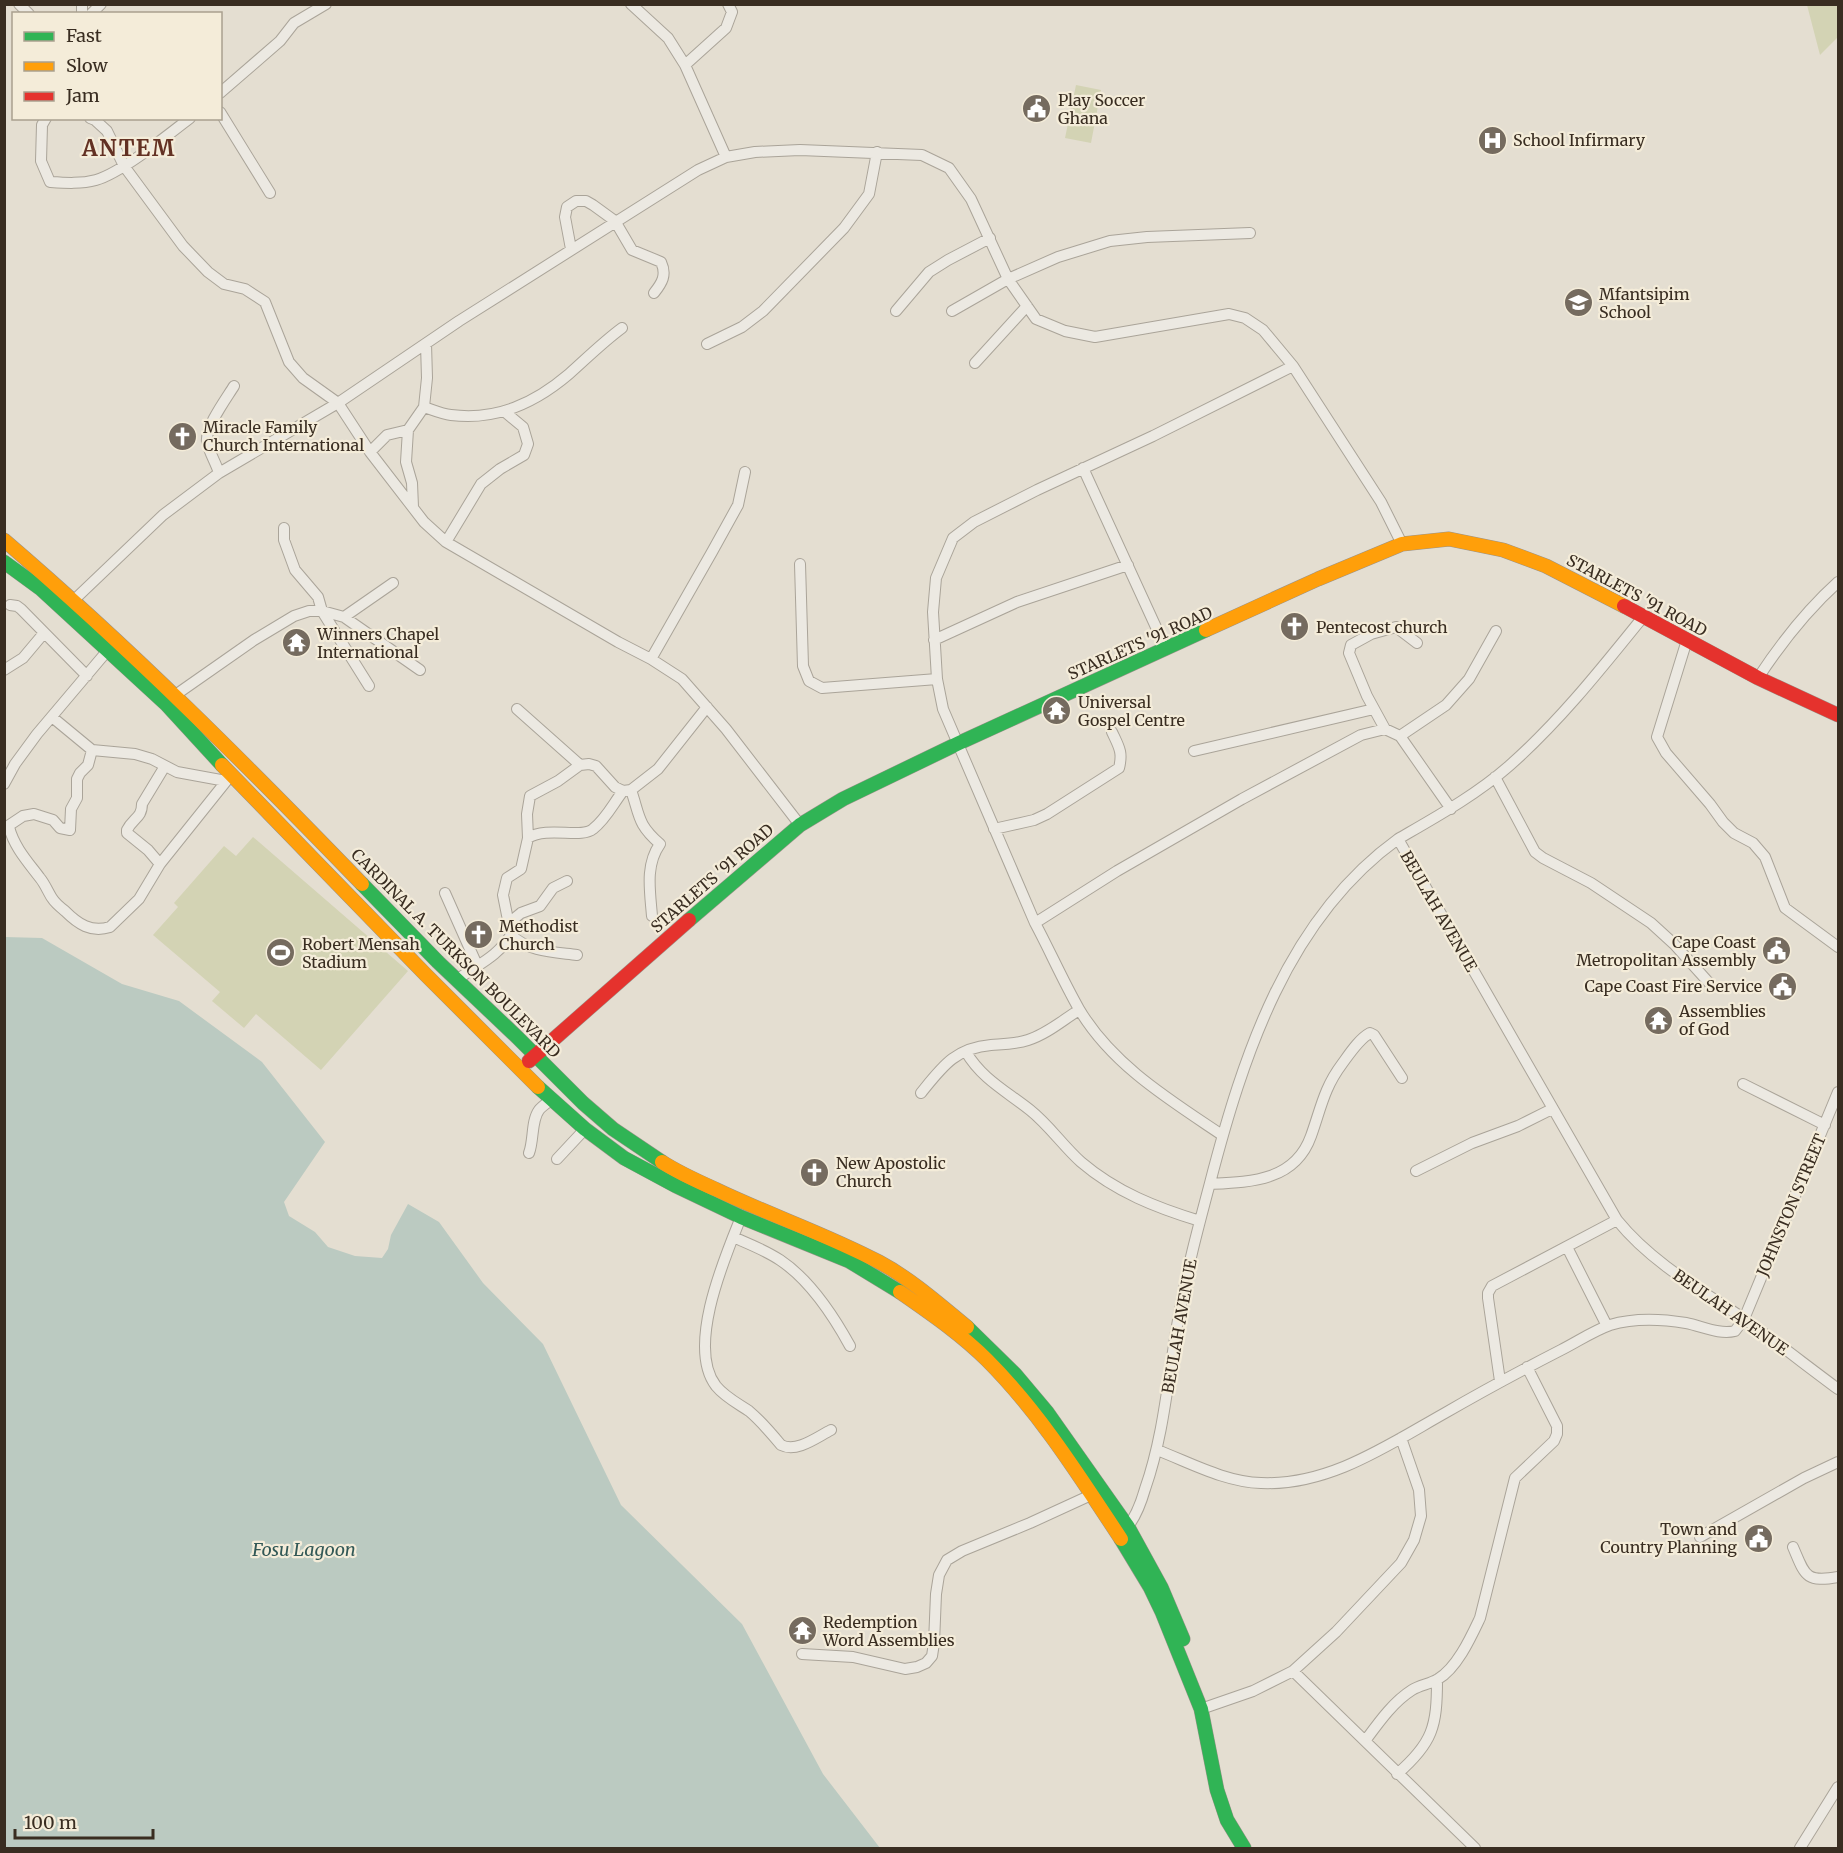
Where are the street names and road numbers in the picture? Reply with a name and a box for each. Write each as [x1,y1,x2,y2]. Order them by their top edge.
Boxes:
street label: STARLETS '91 ROAD [1563,550,1711,640]
street label: STARLETS '91 ROAD [1065,602,1215,684]
street label: STARLETS '91 ROAD [646,819,778,937]
street label: CARDINAL A. TURKSON BOULEVARD [347,844,565,1062]
street label: BEULAH AVENUE [1396,847,1482,976]
street label: JOHNSTON STREET [1752,1131,1830,1280]
street label: BEULAH AVENUE [1157,1256,1201,1395]
street label: BEULAH AVENUE [1669,1265,1793,1360]

